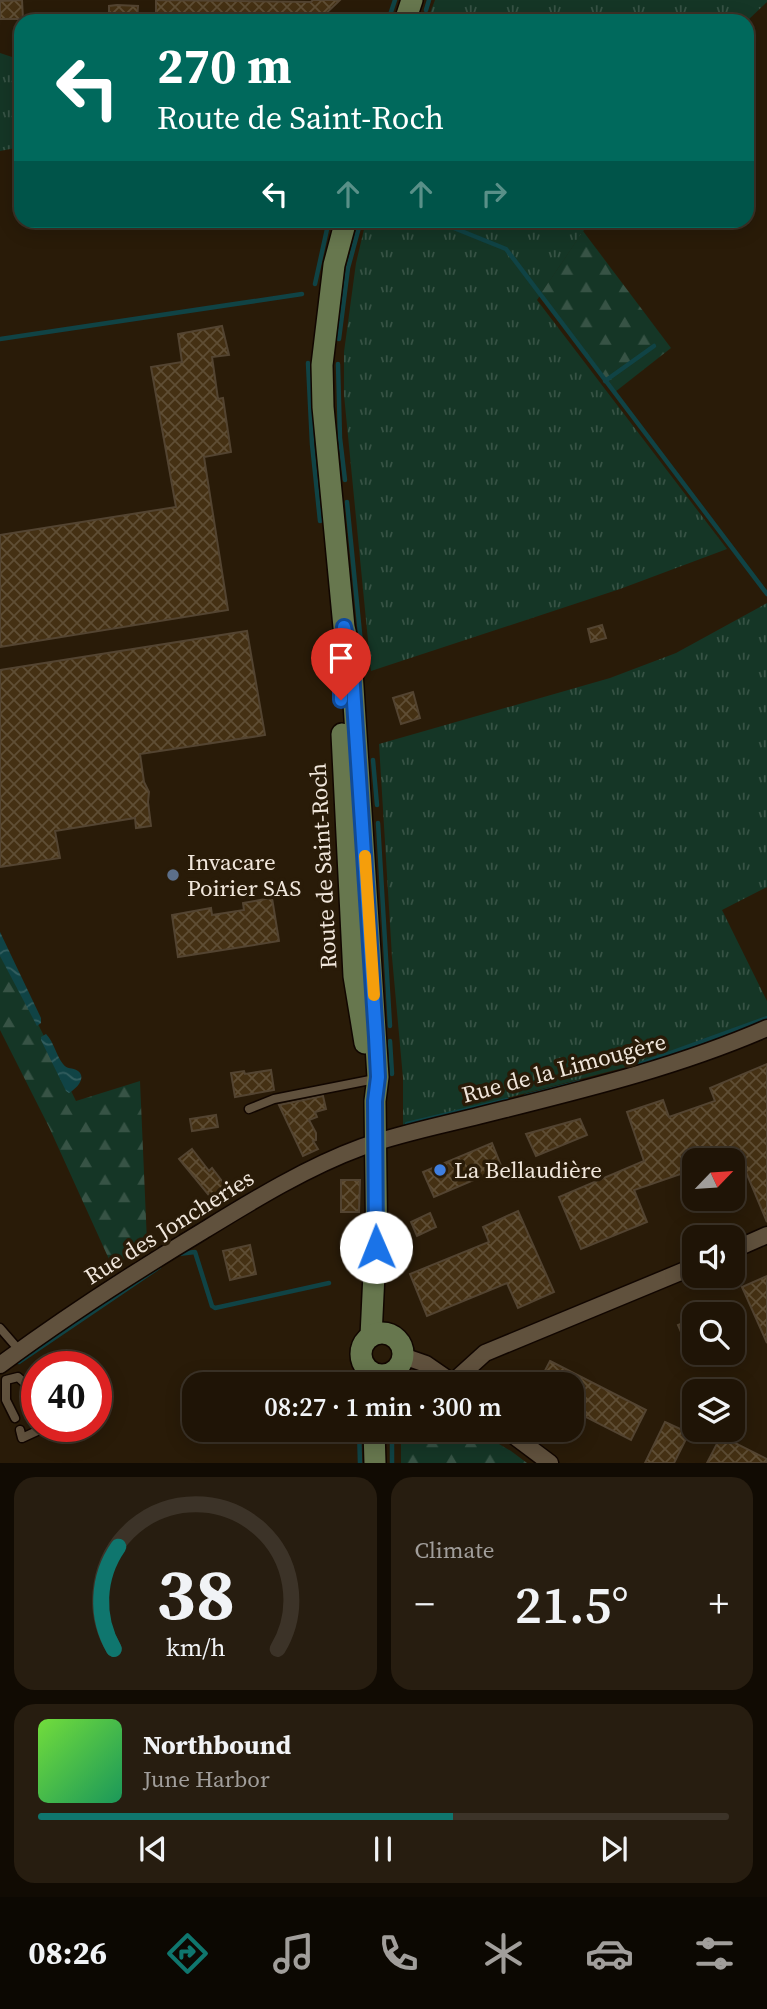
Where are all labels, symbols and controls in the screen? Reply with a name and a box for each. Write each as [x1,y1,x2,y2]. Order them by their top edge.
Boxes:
text: 270 m [157,32,292,99]
icon: left [42,42,133,133]
text: Route de Saint-Roch [157,96,444,140]
icon: left [256,175,294,213]
icon: ahead [329,175,367,213]
icon: ahead [402,175,440,213]
icon: right [475,175,513,213]
pin [311,628,371,700]
icon: arrive [322,639,360,677]
street label: Route de Saint-Roch [302,762,344,970]
place label: Invacare Poirier SAS [187,846,301,904]
marker: Invacare Poirier SAS [165,867,181,883]
street label: Rue de la Limougère [458,1025,670,1111]
north arrow [682,1148,746,1211]
map controls [682,1148,745,1442]
place label: La Bellaudière [454,1154,602,1186]
street label: Rue des Joncheries [78,1162,260,1292]
marker: La Bellaudière [432,1162,448,1178]
position arrow [339,1210,413,1284]
button: sound [682,1225,745,1288]
button: search [682,1302,745,1365]
speed limit sign: 40 [21,1351,112,1442]
button: layers [682,1379,745,1442]
text: 08:27 · 1 min · 300 m [264,1389,502,1425]
text: Climate [415,1534,494,1566]
text: 38 [156,1545,235,1644]
text: 21.5° [515,1569,629,1640]
text: − [415,1578,435,1630]
text: + [709,1578,729,1630]
text: km/h [165,1630,225,1664]
text: Northbound [143,1727,291,1763]
text: June Harbor [143,1763,270,1795]
icon: previous [134,1830,172,1868]
icon: pause [364,1830,402,1868]
icon: next [595,1830,633,1868]
icon: directions [163,1929,212,1978]
icon: music [269,1929,318,1978]
icon: phone [374,1929,423,1978]
icon: climate [479,1929,528,1978]
icon: car [585,1929,634,1978]
icon: filters [690,1929,739,1978]
text: 08:26 [28,1931,107,1975]

